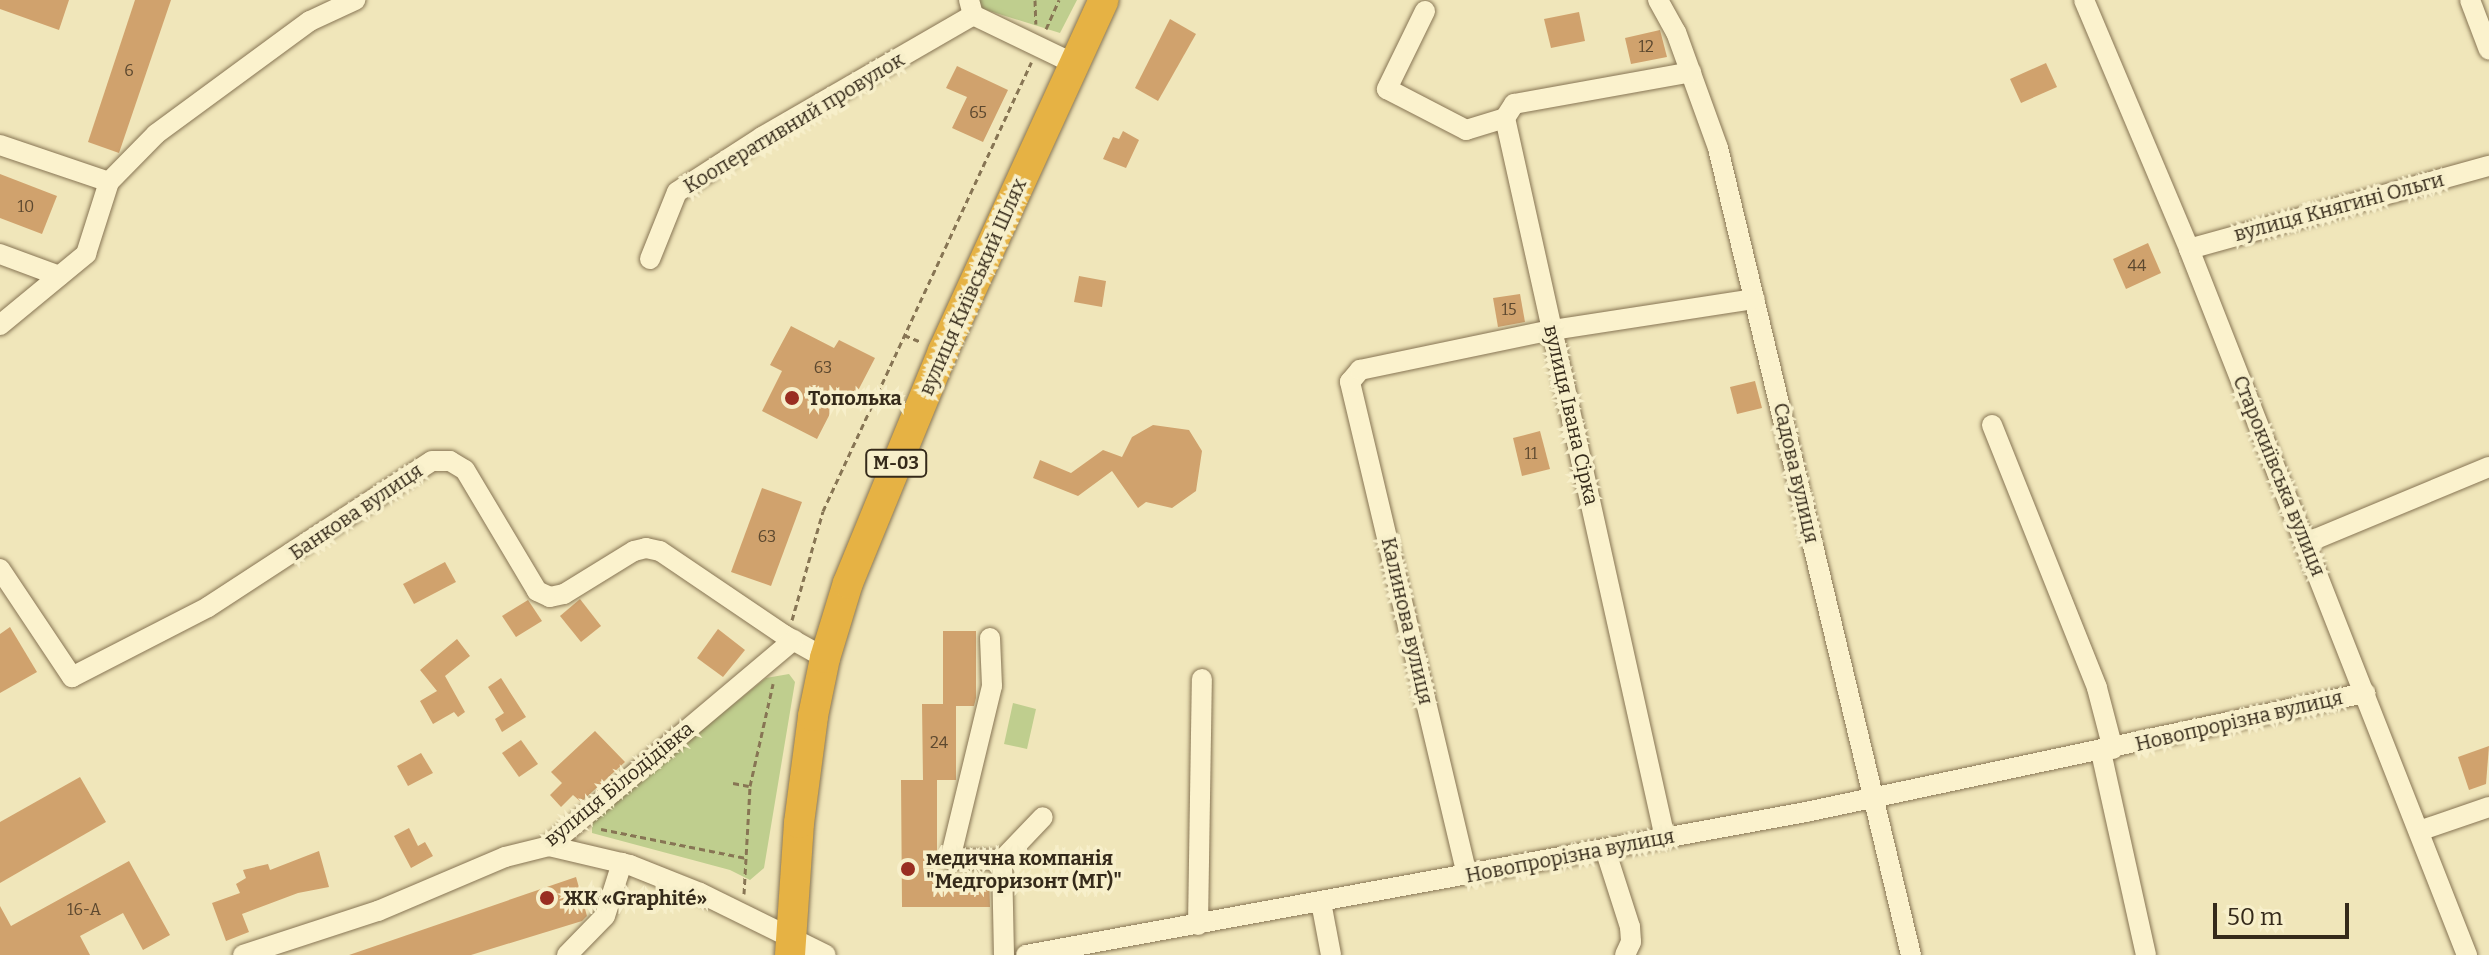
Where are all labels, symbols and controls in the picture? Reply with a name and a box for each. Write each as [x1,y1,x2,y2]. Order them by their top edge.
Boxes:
house number: 12 [1638,37,1654,57]
street label: Кооперативний провулок [679,48,909,198]
house number: 6 [124,61,134,81]
house number: 65 [969,103,987,123]
street label: вулиця Княгині Ольги [2231,167,2447,247]
street label: вулиця Київський Шлях [914,175,1032,399]
house number: 10 [18,197,34,217]
house number: 44 [2128,256,2146,276]
house number: 15 [1501,300,1517,320]
street label: вулиця Івана Сірка [1539,323,1603,507]
house number: 63 [814,358,832,378]
street label: Старокиївська вулиця [2228,372,2330,580]
place label: Тополька [808,386,902,410]
marker: Тополька [783,389,801,407]
street label: Садова вулиця [1768,401,1824,545]
house number: 11 [1525,444,1537,464]
road number: М-03 [864,449,928,477]
street label: Банкова вулиця [285,459,427,565]
house number: 63 [758,527,776,547]
street label: Калинова вулиця [1376,535,1438,707]
street label: Новопрорізна вулиця [2133,685,2345,757]
street label: вулиця Білодідівка [540,717,698,851]
house number: 24 [930,733,948,753]
street label: Новопрорізна вулиця [1464,824,1676,888]
place label: медична компанія "Медгоризонт (МГ)" [926,846,1122,893]
marker: медична компанія "Медгоризонт (МГ)" [897,858,919,880]
place label: ЖК «Graphité» [563,886,707,910]
scale bar [2217,887,2353,937]
marker: ЖК «Graphité» [538,889,556,907]
house number: 16-А [67,900,101,920]
text: 50 m [2227,903,2283,931]

